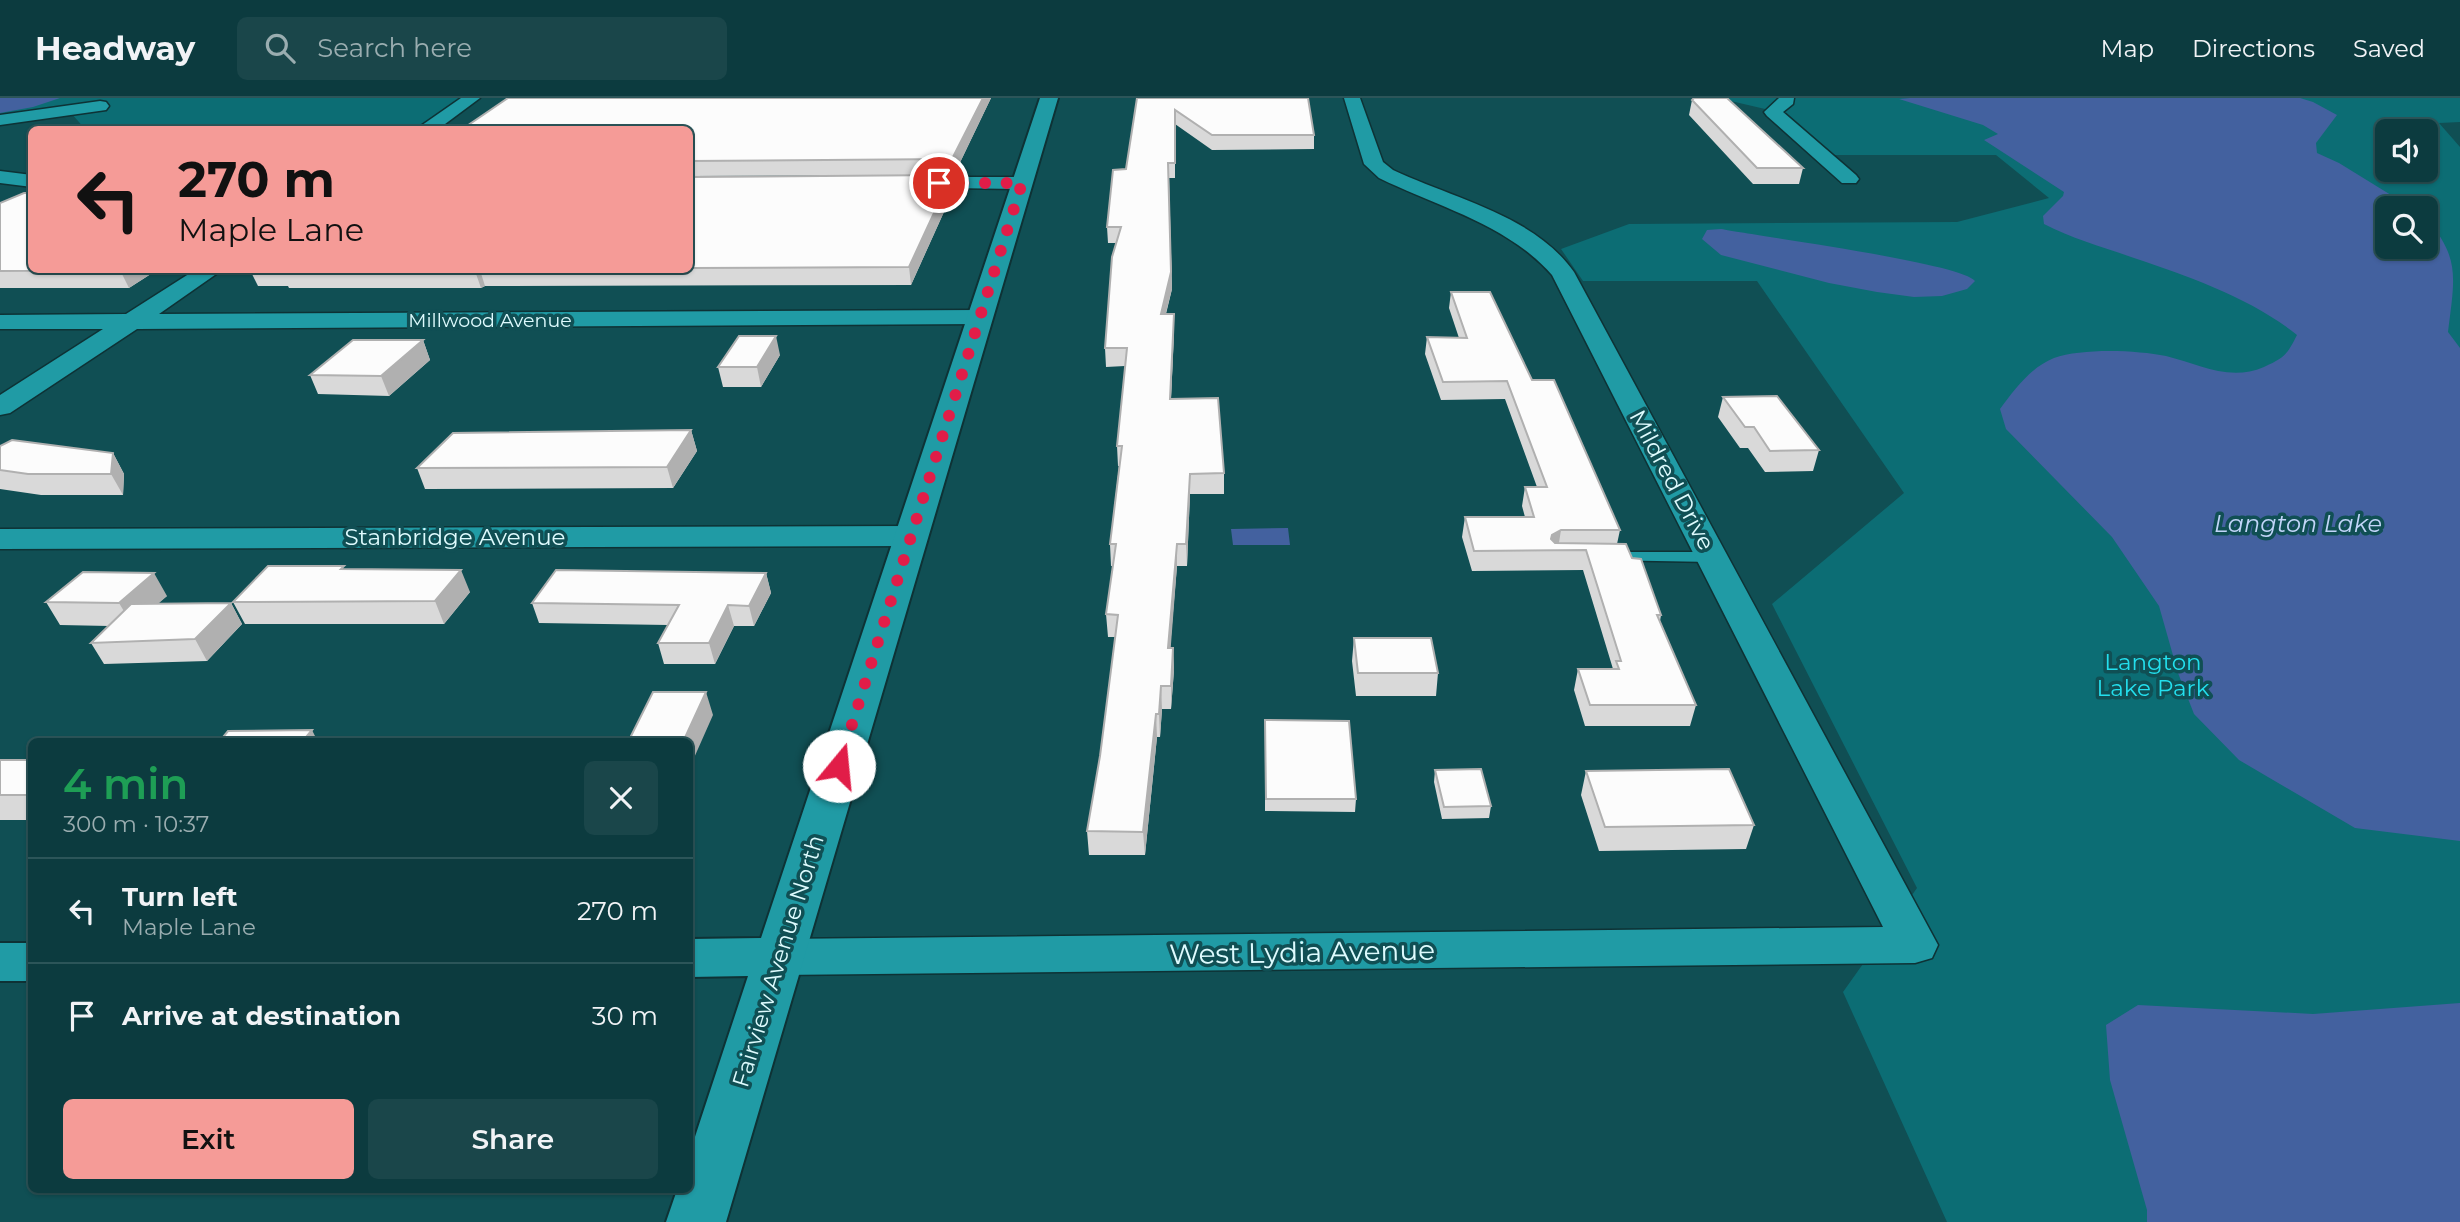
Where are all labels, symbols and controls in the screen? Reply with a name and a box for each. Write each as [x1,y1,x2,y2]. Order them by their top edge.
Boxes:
search box [237,17,727,80]
text: Headway [35,28,195,68]
icon: search [261,29,299,67]
text: Search here [317,32,472,64]
text: Map [2101,34,2154,63]
text: Directions [2192,34,2315,63]
text: Saved [2353,34,2425,63]
map controls [2375,119,2438,259]
button: sound [2375,119,2438,182]
text: 270 m [178,150,335,209]
pin [909,153,969,213]
icon: left [63,154,154,245]
icon: arrive [920,164,958,202]
button: search [2375,196,2438,259]
text: Maple Lane [178,210,364,249]
street label: Millwood Avenue [408,309,572,332]
street label: Mildred Drive [1623,405,1721,555]
water label: Langton Lake [2214,509,2382,538]
street label: Stanbridge Avenue [344,523,566,551]
park label: Langton Lake Park [2097,648,2210,702]
position arrow [802,729,876,803]
text: 4 min [63,758,188,810]
button: close [584,761,658,835]
text: 300 m · 10:37 [63,810,209,838]
street label: Fairview Avenue North [726,831,830,1091]
text: Turn left [122,881,238,913]
icon: left [63,892,101,930]
text: 270 m [577,895,658,927]
text: Maple Lane [122,913,256,941]
street label: West Lydia Avenue [1169,933,1435,971]
icon: arrive [63,997,101,1035]
text: Arrive at destination [122,1000,401,1032]
text: 30 m [592,1000,658,1032]
button: Exit [63,1099,354,1179]
button: Share [368,1099,658,1179]

